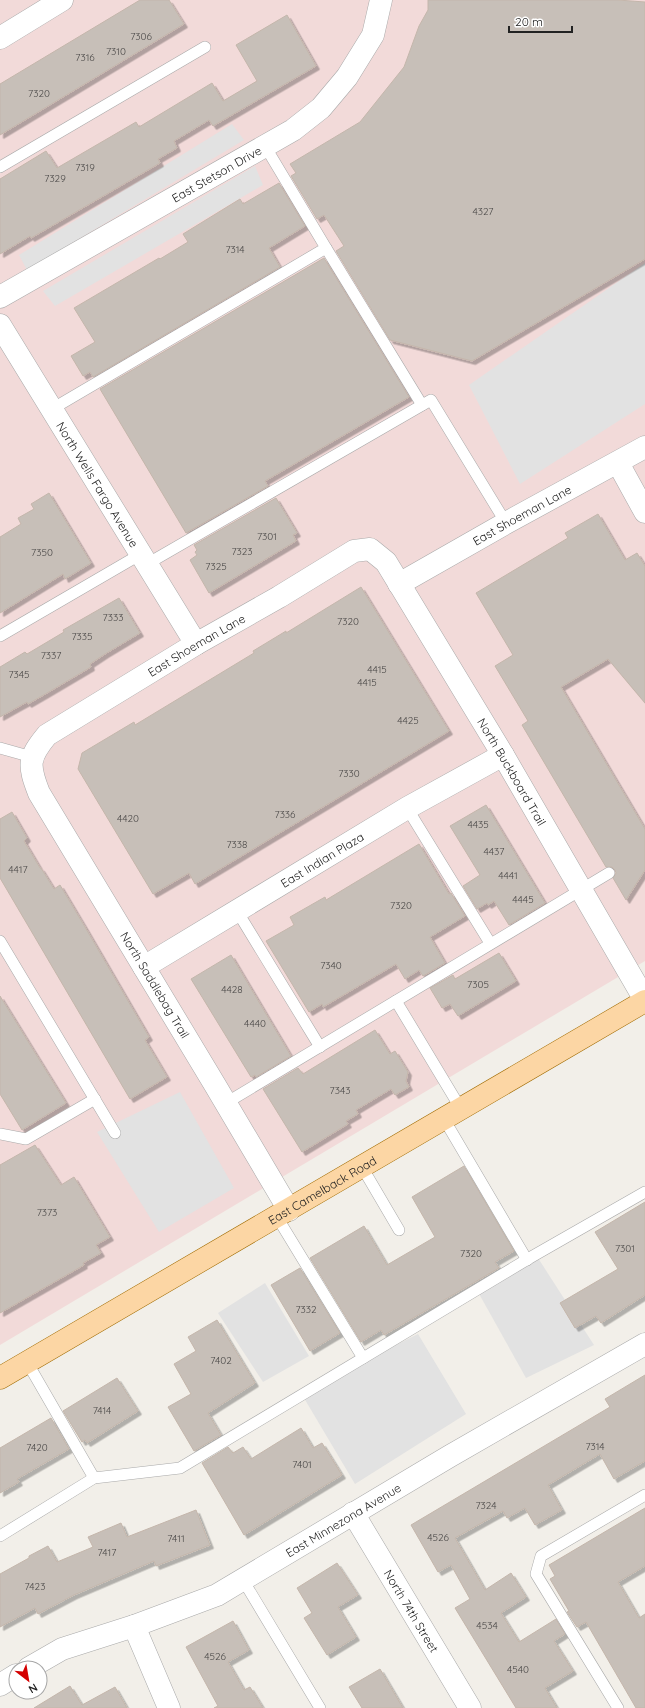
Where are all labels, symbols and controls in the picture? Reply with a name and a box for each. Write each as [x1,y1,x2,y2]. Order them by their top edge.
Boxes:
scale bar [509,8,572,34]
text: 20 m [515,14,543,29]
house number: 7306 [130,30,152,43]
house number: 7310 [106,45,126,58]
house number: 7316 [75,51,95,64]
house number: 7320 [28,87,50,100]
street label: East Stetson Drive [169,142,264,205]
house number: 7319 [75,161,95,174]
house number: 7329 [44,172,66,185]
house number: 4327 [473,205,494,218]
house number: 7314 [225,243,245,256]
street label: North Wells Fargo Avenue [54,419,142,550]
street label: East Shoeman Lane [470,481,574,548]
house number: 7301 [257,530,277,543]
house number: 7323 [231,545,253,558]
house number: 7350 [31,546,53,559]
house number: 7325 [205,560,227,573]
street label: East Shoeman Lane [145,610,248,679]
house number: 7333 [103,611,123,624]
house number: 7320 [337,615,359,628]
house number: 7335 [71,630,93,643]
house number: 7337 [41,649,61,662]
house number: 4415 [367,663,387,676]
house number: 7345 [8,668,30,681]
house number: 4415 [357,676,377,689]
house number: 4425 [397,714,419,727]
street label: North Buckboard Trail [475,715,550,828]
house number: 7330 [338,767,360,780]
house number: 7336 [275,808,296,821]
house number: 4420 [117,812,139,825]
house number: 4435 [467,818,489,831]
street label: East Indian Plaza [278,828,366,890]
house number: 7338 [226,838,248,851]
house number: 4437 [484,845,504,858]
house number: 4417 [8,863,28,876]
house number: 4441 [498,869,518,882]
house number: 4445 [512,893,534,906]
house number: 7320 [390,899,412,912]
street label: North Saddlebag Trail [117,929,193,1041]
house number: 7340 [320,959,342,972]
house number: 7305 [467,978,489,991]
house number: 4428 [221,983,243,996]
house number: 4440 [244,1017,266,1030]
house number: 7343 [330,1084,350,1097]
street label: East Camelback Road [265,1152,379,1227]
house number: 7373 [37,1206,57,1219]
house number: 7301 [615,1242,635,1255]
house number: 7320 [460,1247,482,1260]
house number: 7332 [295,1303,317,1316]
house number: 7402 [210,1354,232,1367]
house number: 7414 [93,1404,111,1417]
house number: 7314 [585,1440,605,1453]
house number: 7420 [26,1441,48,1454]
house number: 7401 [292,1458,312,1471]
street label: East Minnezona Avenue [283,1480,404,1560]
house number: 7324 [475,1499,497,1512]
house number: 4526 [427,1531,449,1544]
house number: 7411 [167,1532,185,1545]
house number: 7417 [98,1546,116,1559]
street label: North 74th Street [381,1567,442,1655]
house number: 7423 [25,1580,45,1593]
house number: 4534 [476,1619,498,1632]
house number: 4526 [204,1650,226,1663]
north arrow [8,1660,48,1700]
house number: 4540 [507,1663,529,1676]
text: N [26,1680,40,1697]

